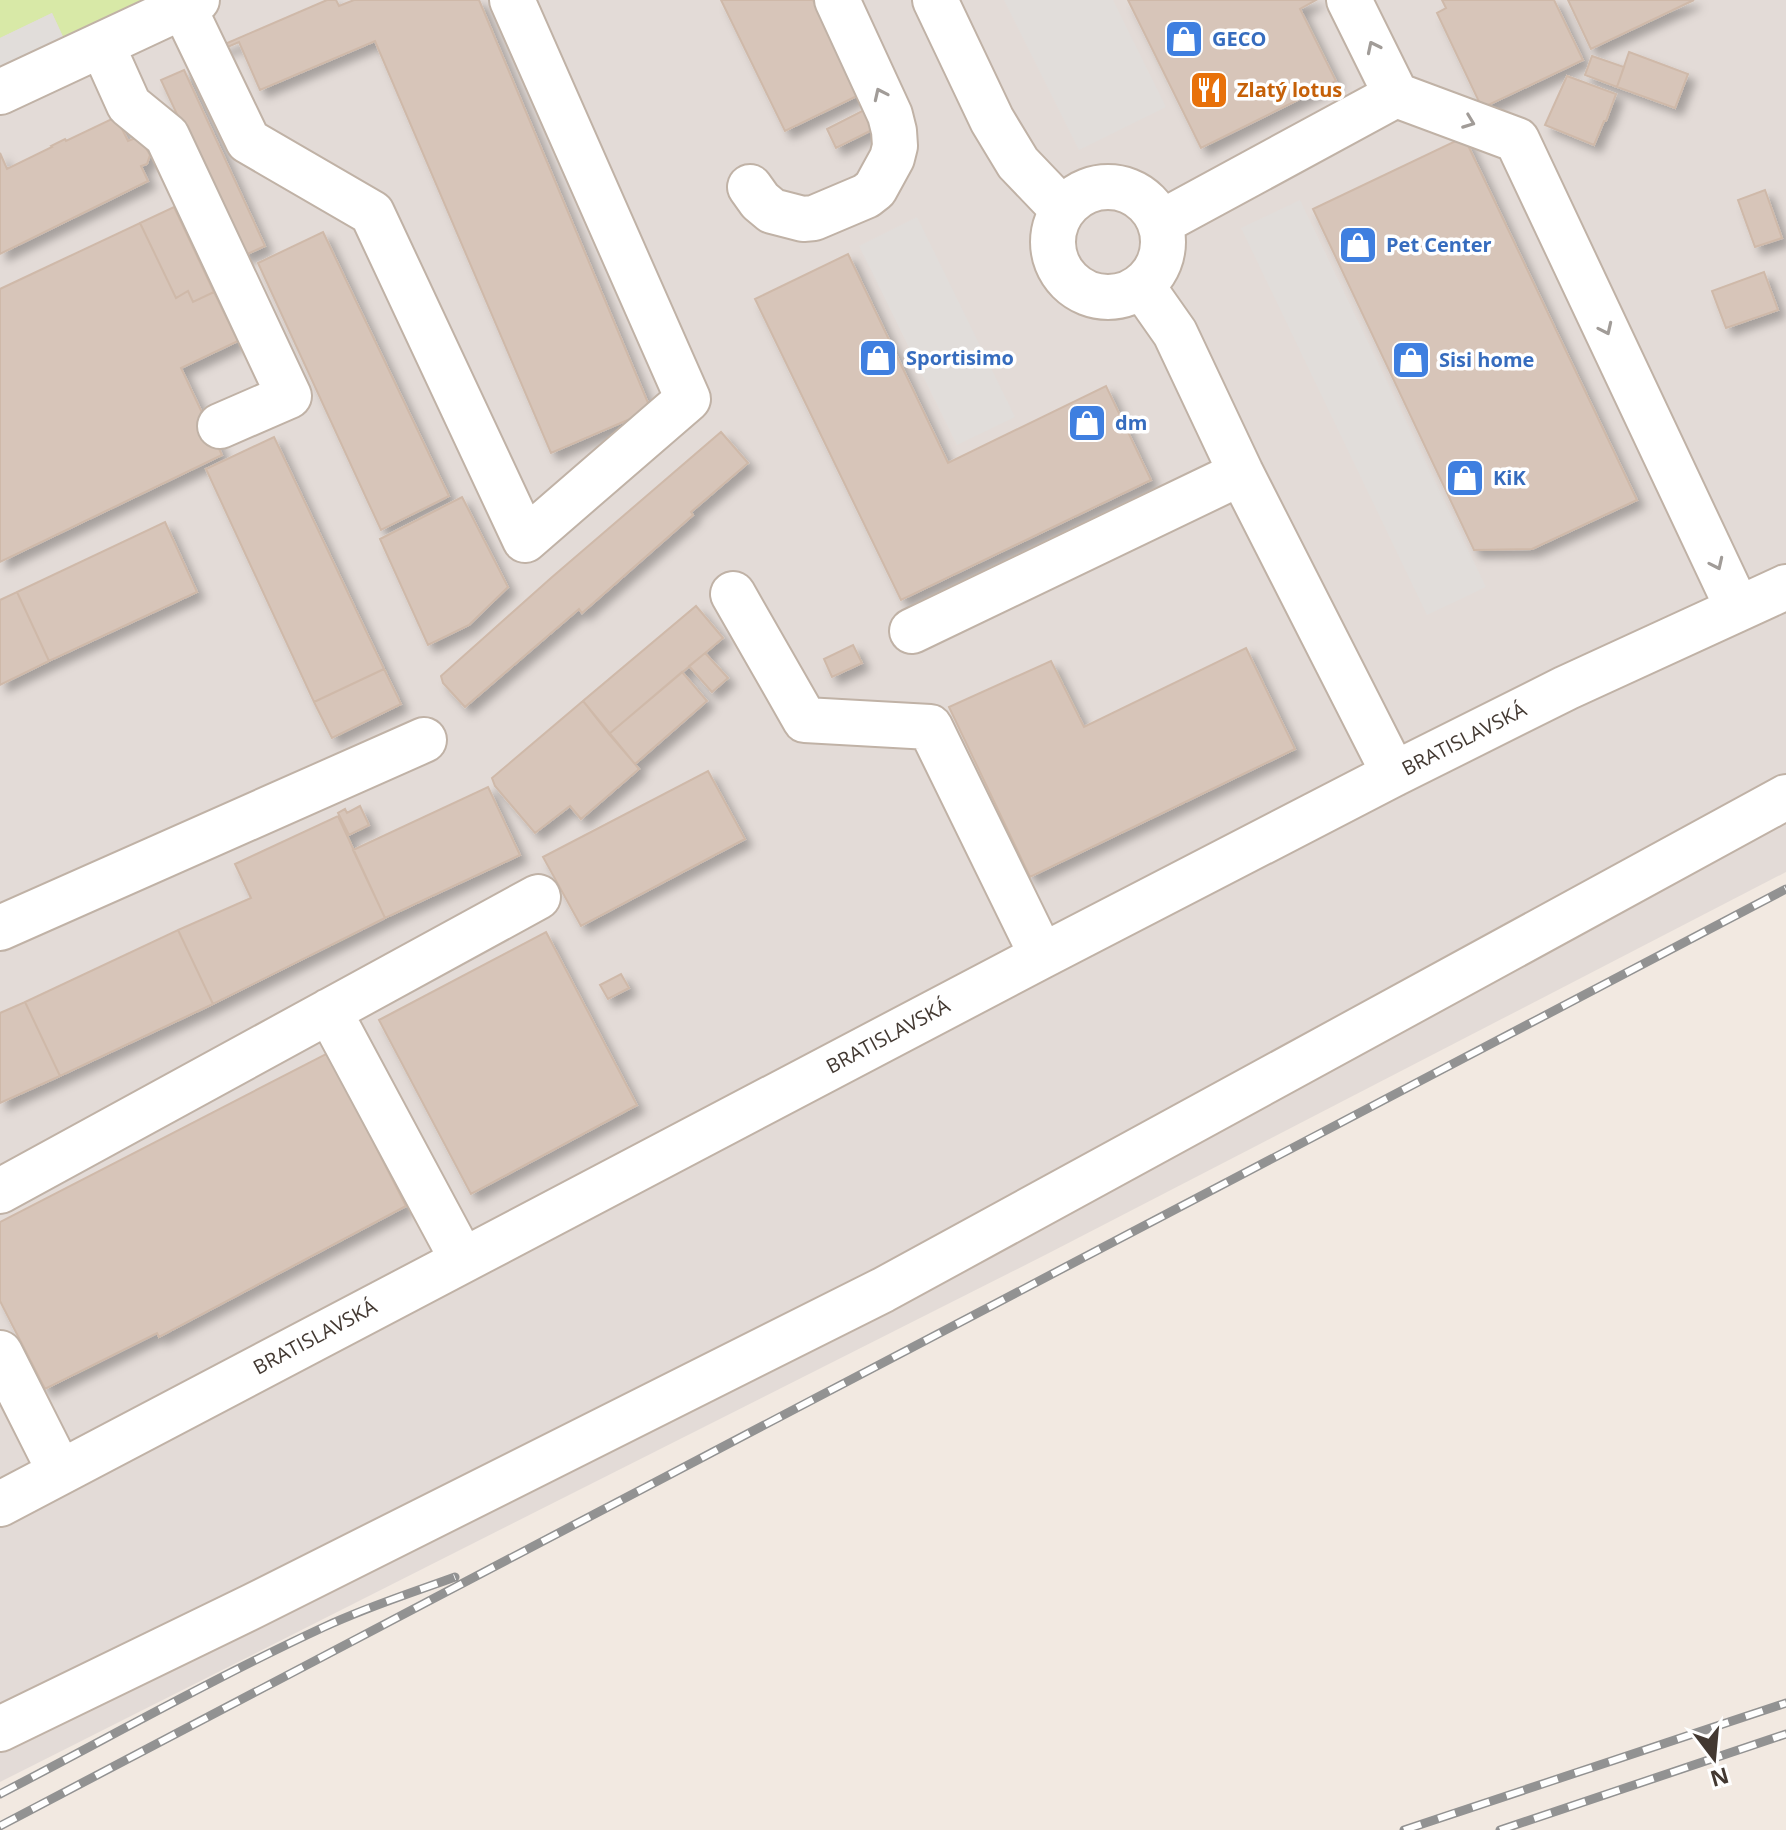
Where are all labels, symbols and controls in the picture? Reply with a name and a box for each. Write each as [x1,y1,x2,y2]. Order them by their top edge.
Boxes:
shop icon: GECO [1163,18,1205,60]
place label: GECO [1212,25,1266,52]
one-way arrow [1367,41,1382,56]
restaurant icon: Zlatý lotus [1188,69,1230,111]
place label: Zlatý lotus [1237,76,1342,103]
one-way arrow [874,88,890,102]
one-way arrow [1461,112,1475,129]
shop icon: Pet Center [1337,224,1379,266]
place label: Pet Center [1386,231,1492,258]
one-way arrow [1596,321,1612,335]
shop icon: Sportisimo [857,337,899,379]
shop icon: Sisi home [1390,339,1432,381]
place label: Sportisimo [906,344,1014,371]
place label: Sisi home [1439,346,1534,373]
shop icon: dm [1066,402,1108,444]
place label: dm [1115,409,1147,436]
shop icon: KiK [1444,457,1486,499]
place label: KiK [1493,464,1526,491]
one-way arrow [1707,556,1723,570]
street label: BRATISLAVSKÁ [1397,695,1531,782]
street label: BRATISLAVSKÁ [821,991,955,1079]
street label: BRATISLAVSKÁ [248,1292,382,1380]
north arrow [1674,1718,1754,1798]
text: N [1707,1761,1733,1795]

